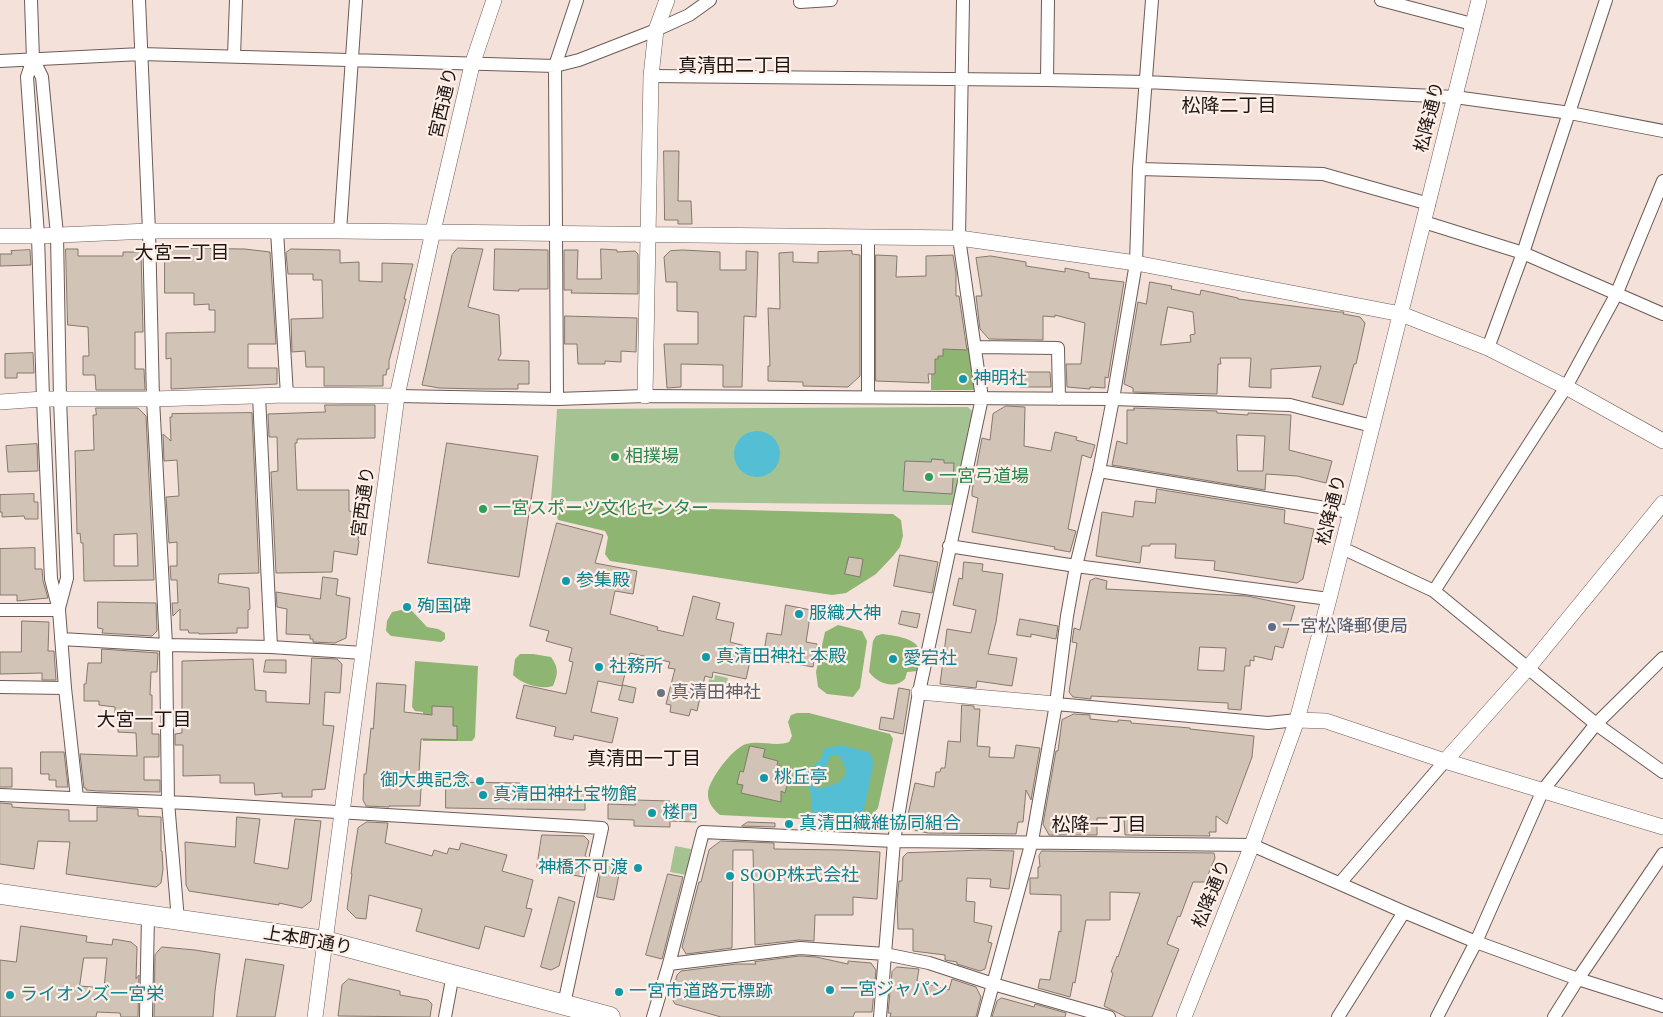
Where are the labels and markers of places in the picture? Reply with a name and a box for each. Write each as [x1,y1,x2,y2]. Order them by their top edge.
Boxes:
place label: 神明社 [973,368,1027,390]
marker: 神明社 [957,373,969,385]
place label: 相撲場 [625,446,679,468]
marker: 相撲場 [609,451,621,463]
place label: 一宮弓道場 [939,466,1029,488]
marker: 一宮弓道場 [923,471,935,483]
place label: 一宮スポーツ文化センター [493,498,709,520]
marker: 一宮スポーツ文化センター [477,503,489,515]
place label: 参集殿 [576,570,630,592]
marker: 参集殿 [560,575,572,587]
place label: 殉国碑 [417,596,471,618]
marker: 殉国碑 [401,601,413,613]
place label: 服織大神 [809,603,881,625]
marker: 服織大神 [793,608,805,620]
place label: 一宮松降郵便局 [1282,616,1408,638]
marker: 一宮松降郵便局 [1266,621,1278,633]
place label: 真清田神社 本殿 [716,646,846,668]
place label: 愛宕社 [903,648,957,670]
marker: 真清田神社 本殿 [700,651,712,663]
marker: 愛宕社 [887,653,899,665]
place label: 社務所 [609,656,663,678]
marker: 社務所 [593,661,605,673]
place label: 真清田神社 [671,682,761,704]
marker: 真清田神社 [655,687,667,699]
place label: 桃丘亭 [774,767,828,789]
place label: 御大典記念 [380,770,470,792]
marker: 桃丘亭 [758,772,770,784]
marker: 御大典記念 [474,775,486,787]
place label: 真清田神社宝物館 [493,784,637,806]
marker: 真清田神社宝物館 [477,789,489,801]
place label: 楼門 [662,802,698,824]
marker: 楼門 [646,807,658,819]
place label: 真清田繊維協同組合 [799,813,961,835]
marker: 真清田繊維協同組合 [783,818,795,830]
place label: 神橋不可渡 [538,857,628,879]
marker: 神橋不可渡 [632,862,644,874]
place label: SOOP株式会社 [740,865,859,887]
marker: SOOP株式会社 [724,870,736,882]
place label: 一宮ジャパン [840,979,948,1001]
place label: 一宮市道路元標跡 [629,981,773,1003]
place label: ライオンズ一宮栄 [20,984,164,1006]
marker: 一宮ジャパン [824,984,836,996]
marker: 一宮市道路元標跡 [613,986,625,998]
marker: ライオンズ一宮栄 [4,989,16,1001]

